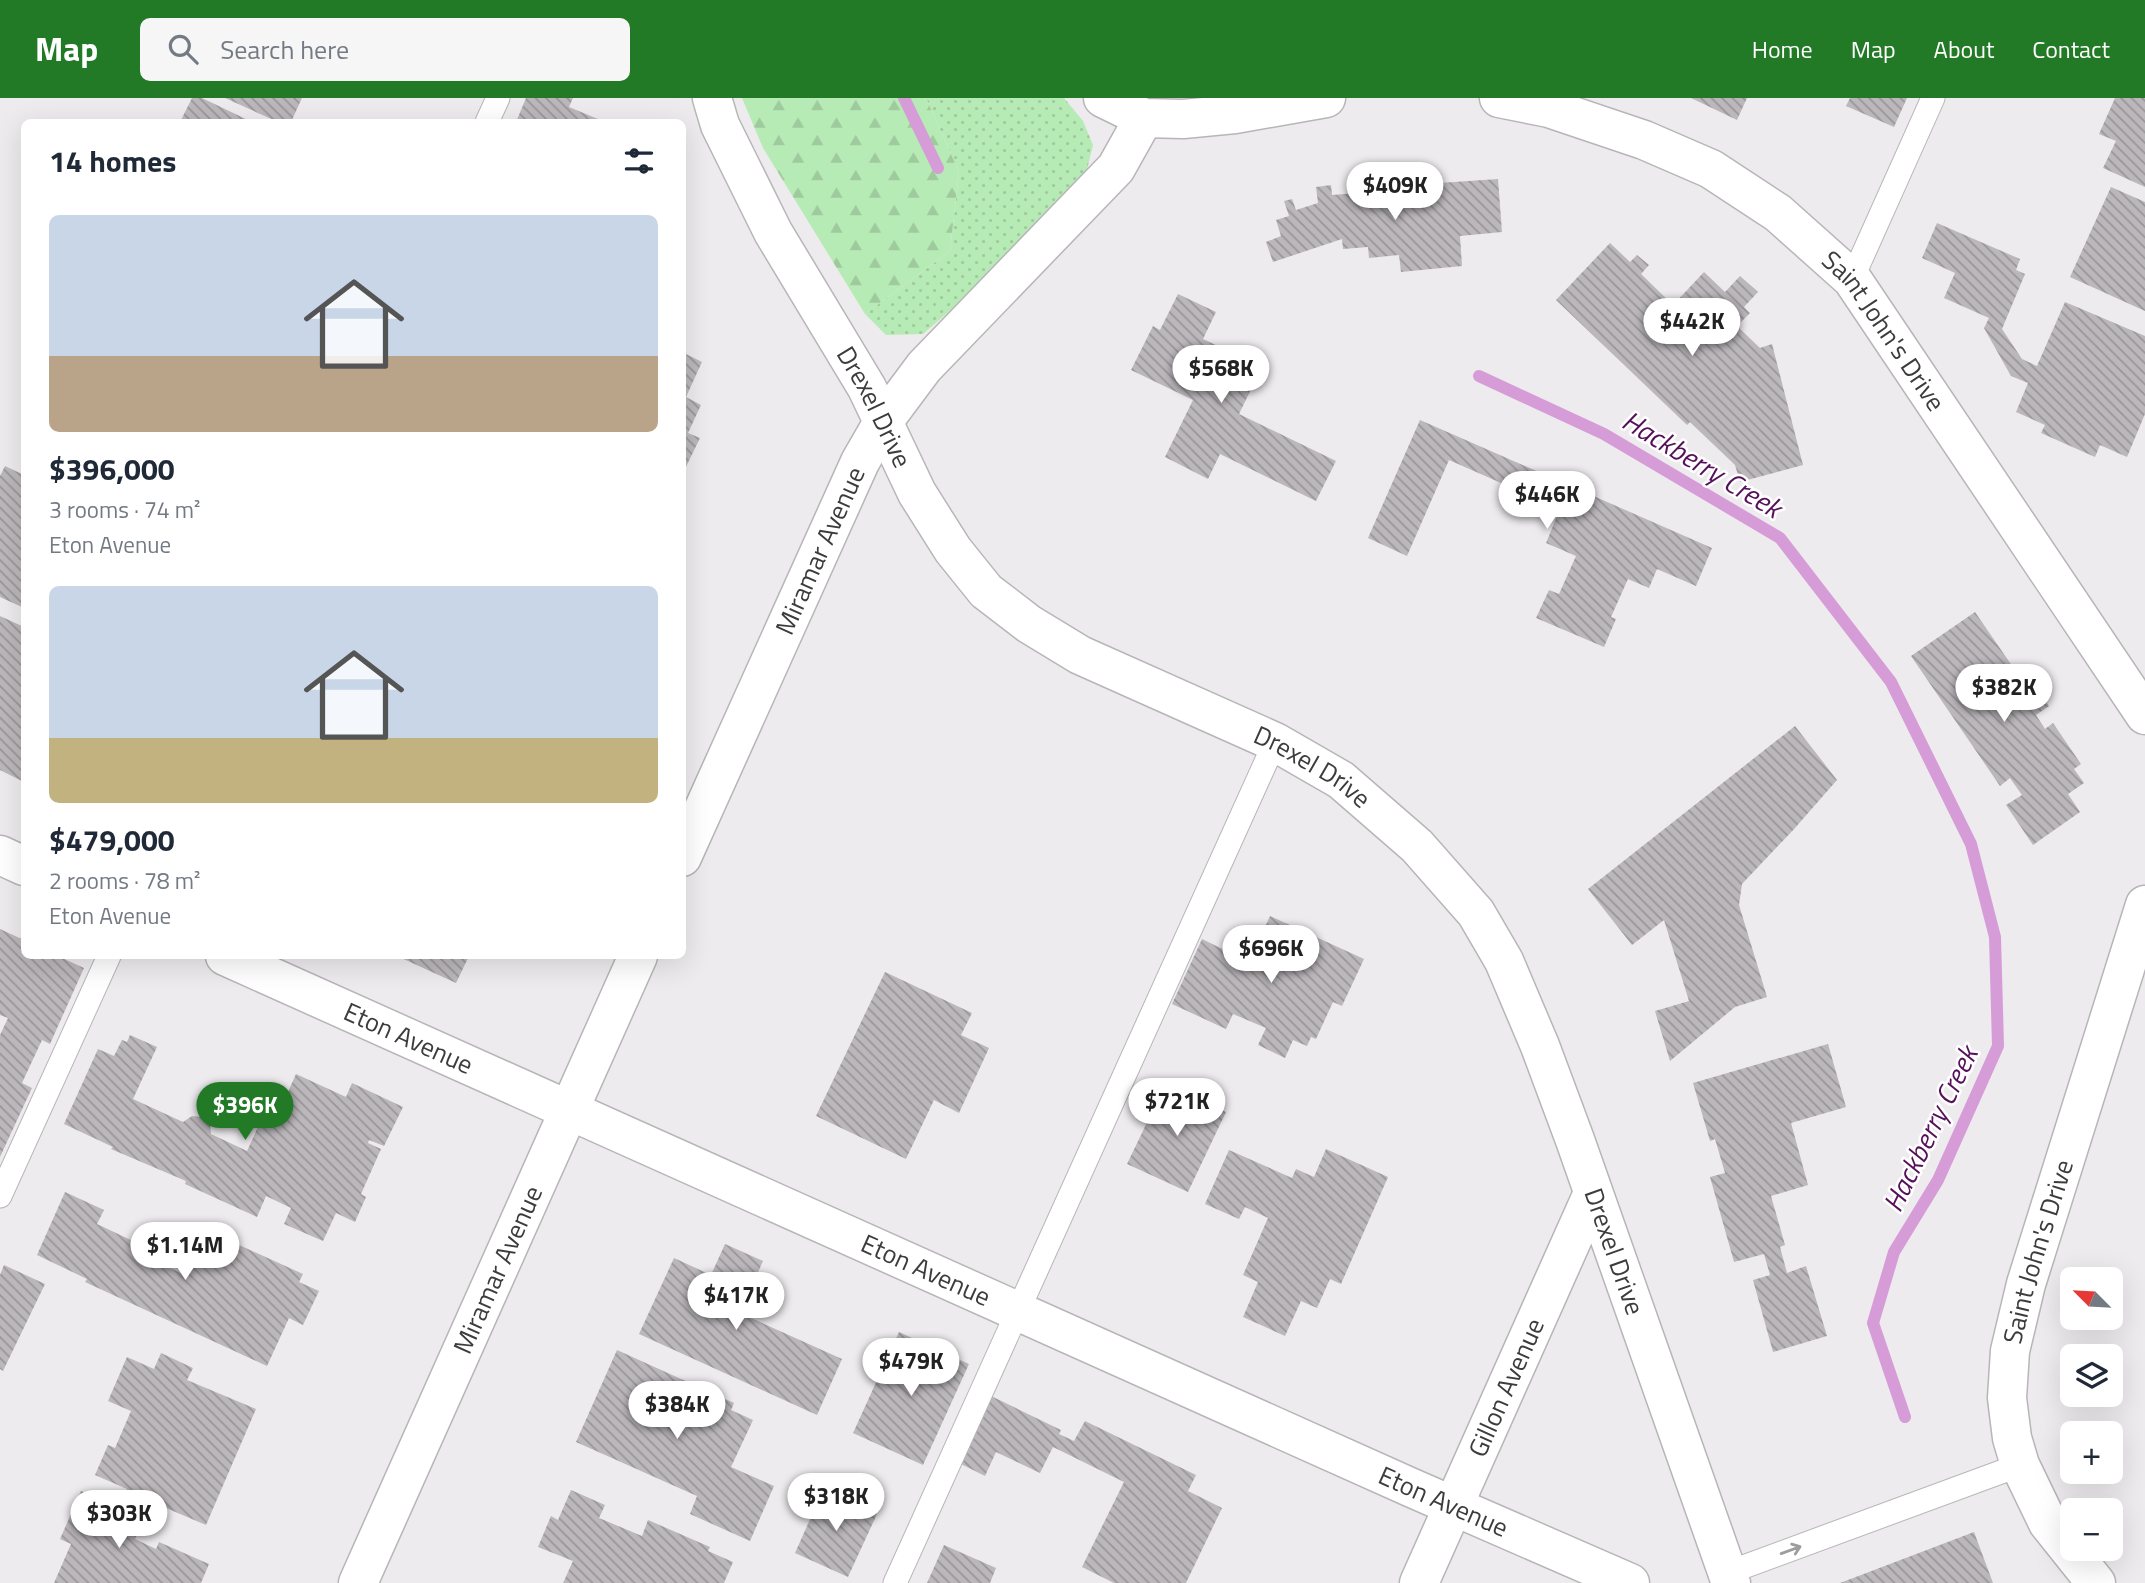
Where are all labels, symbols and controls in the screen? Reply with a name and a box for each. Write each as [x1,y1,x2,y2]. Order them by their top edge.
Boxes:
search box [140,18,630,81]
text: Map [35,24,98,74]
icon: search [164,30,202,68]
text: Search here [220,30,349,69]
text: Home [1752,31,1813,67]
text: Map [1851,31,1896,67]
text: About [1934,31,1994,67]
text: Contact [2032,31,2110,67]
text: 14 homes [49,138,176,184]
icon: filters [620,142,658,180]
pin: $409K [1346,162,1444,222]
text: $409K [1362,167,1428,202]
street label: Saint John's Drive [1813,241,1955,419]
icon: home [291,261,417,387]
pin: $442K [1643,299,1741,358]
text: $442K [1659,303,1725,338]
street label: Drexel Drive [827,339,922,474]
pin: $568K [1172,345,1270,405]
text: $568K [1188,350,1254,385]
water label: Hackberry Creek [1614,399,1793,530]
text: $396,000 [49,446,175,492]
street label: Miramar Avenue [765,460,874,641]
pin: $446K [1498,472,1596,531]
text: $446K [1514,476,1580,511]
text: 3 rooms · 74 m² [49,492,200,527]
text: Eton Avenue [49,527,171,562]
icon: home [291,632,417,758]
pin: $382K [1955,664,2053,724]
text: $382K [1971,669,2037,704]
street label: Drexel Drive [1248,715,1380,817]
text: $479,000 [49,817,175,863]
text: 2 rooms · 78 m² [49,863,200,898]
text: Eton Avenue [49,898,171,933]
pin: $696K [1222,926,1320,985]
text: $696K [1238,930,1304,965]
street label: Eton Avenue [338,992,480,1084]
water label: Hackberry Creek [1871,1035,1990,1219]
pin: $721K [1128,1079,1226,1138]
pin: $396K [196,1082,294,1142]
text: $721K [1144,1083,1210,1118]
text: $396K [212,1087,278,1122]
street label: Saint John's Drive [1992,1154,2083,1348]
street label: Miramar Avenue [443,1179,552,1360]
street label: Drexel Drive [1574,1183,1655,1320]
pin: $1.14M [128,1222,242,1282]
street label: Eton Avenue [855,1224,997,1316]
text: $1.14M [146,1227,224,1262]
north arrow [2060,1267,2123,1330]
map controls [2060,1267,2123,1561]
pin: $417K [687,1272,785,1332]
text: $417K [703,1277,769,1312]
street label: Gillon Avenue [1458,1312,1554,1463]
pin: $479K [862,1338,960,1398]
text: $479K [878,1343,944,1378]
button: layers [2060,1344,2123,1407]
pin: $384K [628,1382,726,1441]
text: $384K [644,1386,710,1421]
button: + [2060,1421,2123,1484]
street label: Eton Avenue [1372,1455,1515,1547]
pin: $318K [787,1474,885,1533]
text: $318K [803,1478,869,1513]
pin: $303K [70,1490,168,1550]
text: $303K [86,1495,152,1530]
button: − [2060,1498,2123,1561]
one-way arrow [1780,1542,1802,1555]

